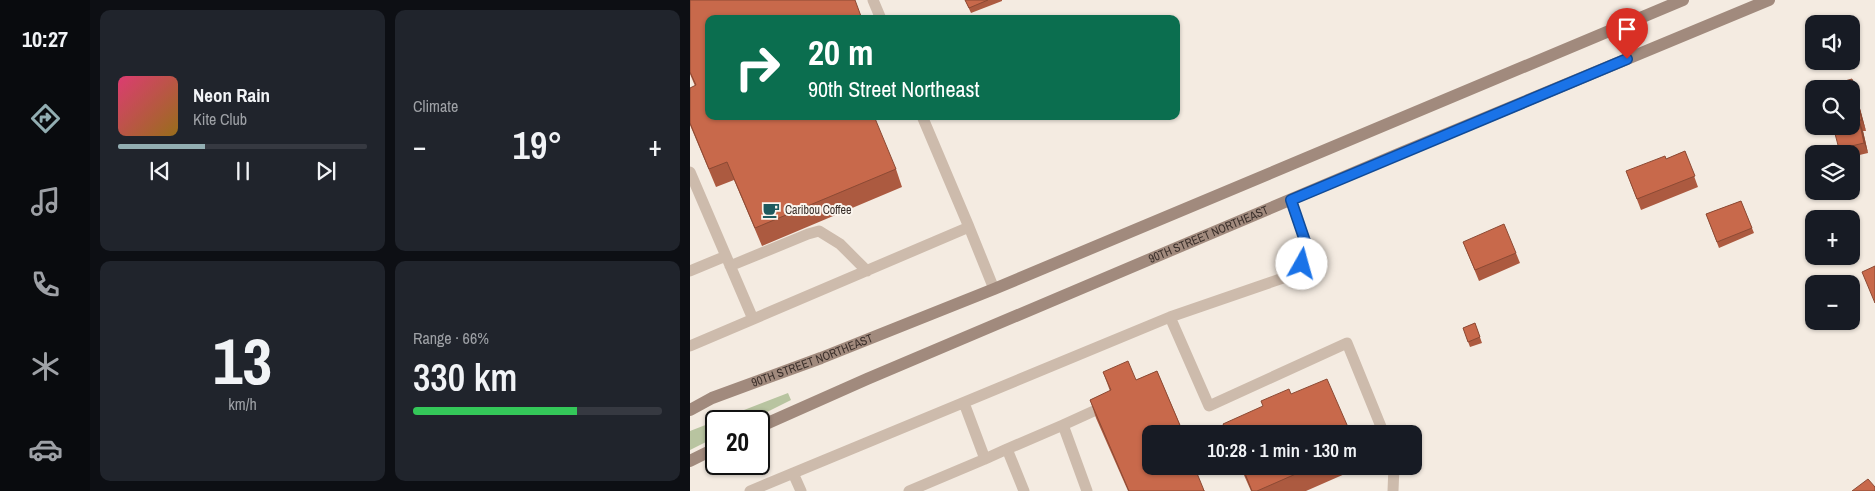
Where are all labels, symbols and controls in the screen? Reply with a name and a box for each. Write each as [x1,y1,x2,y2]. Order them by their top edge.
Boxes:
pin [1606,8,1648,59]
icon: arrive [1613,15,1641,43]
map controls [1805,15,1860,330]
button: sound [1805,15,1860,70]
text: 10:27 [22,24,68,54]
text: 20 m [808,29,873,76]
icon: right [725,35,790,100]
text: 90th Street Northeast [808,74,980,104]
button: search [1805,80,1860,135]
text: Neon Rain [193,82,270,108]
text: Climate [413,95,458,117]
icon: directions [28,101,63,136]
text: Kite Club [193,108,247,130]
text: 19° [513,120,562,171]
text: − [413,127,426,165]
text: + [649,127,662,165]
button: layers [1805,145,1860,200]
icon: previous [146,157,174,185]
icon: pause [229,157,257,185]
icon: next [312,157,340,185]
icon: music [28,184,63,219]
cafe icon: Caribou Coffee [761,200,781,220]
place label: Caribou Coffee [785,202,852,218]
street label: 90TH STREET NORTHEAST [1146,202,1271,267]
button: + [1805,210,1860,265]
position arrow [1275,237,1327,289]
icon: phone [28,267,63,302]
button: − [1805,275,1860,330]
text: 13 [213,317,272,404]
text: Range · 66% [413,327,489,349]
street label: 90TH STREET NORTHEAST [749,330,875,391]
icon: climate [28,349,63,384]
text: 330 km [413,352,517,403]
text: km/h [228,393,257,415]
speed limit sign: 20 [705,410,770,475]
icon: car [28,432,63,467]
text: 10:28 · 1 min · 130 m [1207,437,1357,463]

